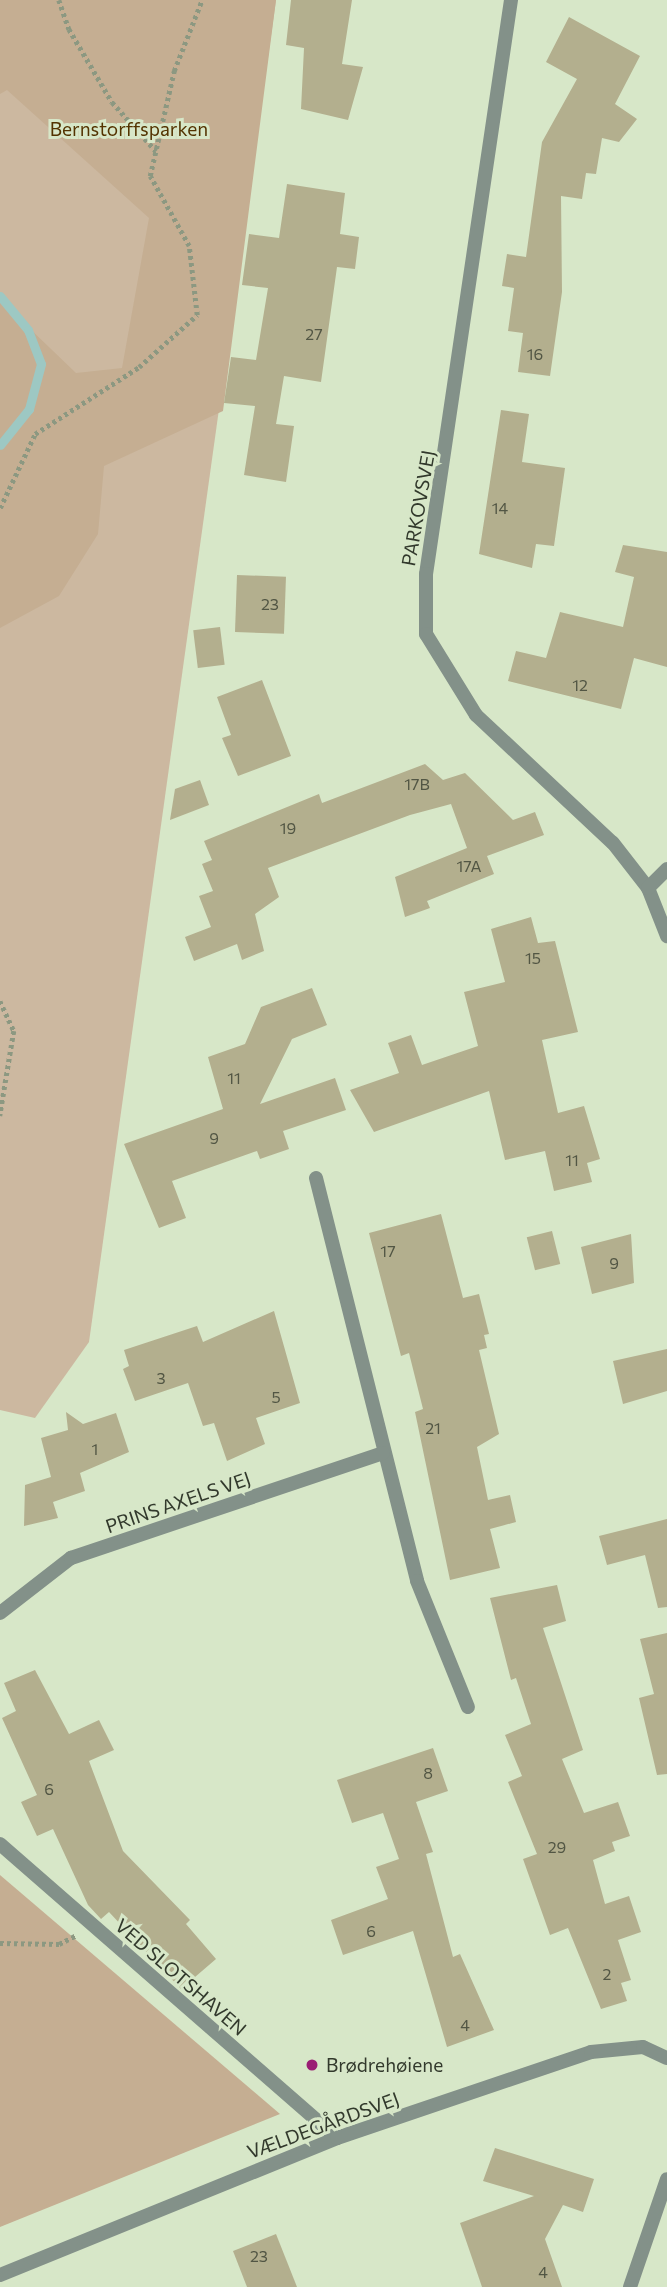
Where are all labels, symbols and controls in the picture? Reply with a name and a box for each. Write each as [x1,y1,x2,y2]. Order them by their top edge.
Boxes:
park label: Bernstorffsparken [50,118,208,140]
house number: 27 [305,324,323,344]
house number: 16 [527,344,543,364]
street label: PARKOVSVEJ [397,448,439,568]
house number: 14 [492,498,508,518]
house number: 23 [261,594,279,614]
house number: 12 [572,675,588,695]
house number: 17B [404,774,430,794]
house number: 19 [280,818,296,838]
house number: 17A [457,856,481,876]
house number: 15 [525,948,541,968]
house number: 11 [227,1068,241,1088]
house number: 9 [209,1128,219,1148]
house number: 11 [565,1150,579,1170]
house number: 17 [380,1241,396,1261]
house number: 9 [609,1253,619,1273]
house number: 3 [156,1368,166,1388]
house number: 5 [271,1387,281,1407]
house number: 21 [425,1418,441,1438]
house number: 1 [92,1439,98,1459]
street label: PRINS AXELS VEJ [102,1467,254,1537]
house number: 8 [423,1763,433,1783]
house number: 6 [44,1779,54,1799]
house number: 29 [548,1837,566,1857]
street label: VED SLOTSHAVEN [111,1914,251,2040]
house number: 6 [366,1921,376,1941]
house number: 2 [603,1964,611,1984]
house number: 4 [460,2015,470,2035]
place label: Brødrehøiene [326,2054,443,2076]
marker: Brødrehøiene [304,2057,320,2073]
street label: VÆLDEGÅRDSVEJ [244,2087,402,2163]
house number: 23 [250,2246,268,2266]
house number: 4 [538,2262,548,2282]

